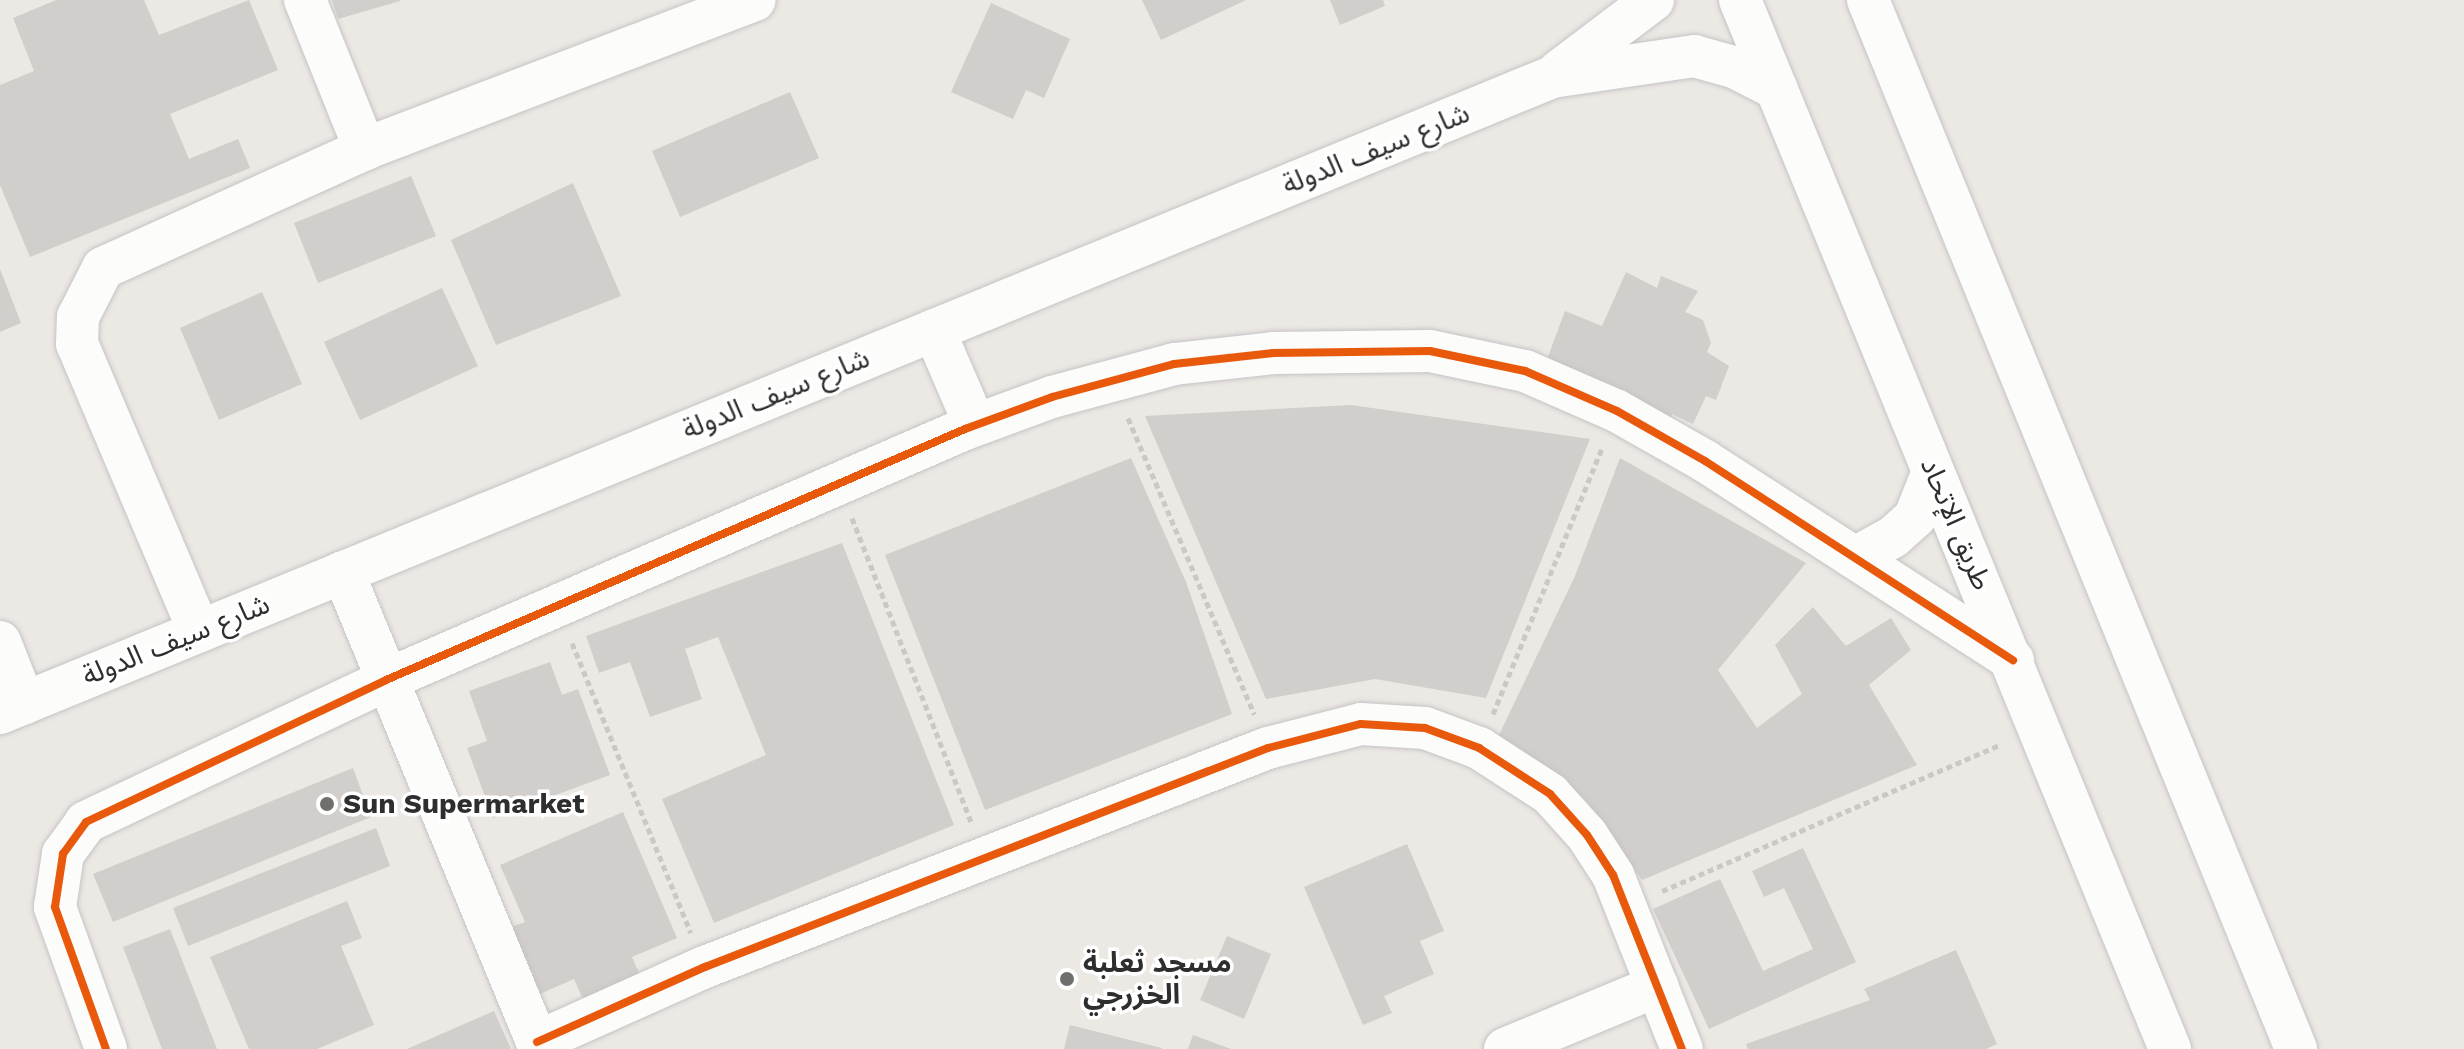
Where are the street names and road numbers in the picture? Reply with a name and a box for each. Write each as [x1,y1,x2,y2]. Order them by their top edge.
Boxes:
street label: شارع سيف الدولة [1277,96,1475,202]
street label: شارع سيف الدولة [677,341,875,447]
street label: طريق اﻹتحاد [1913,453,1999,595]
street label: شارع سيف الدولة [77,587,275,693]

